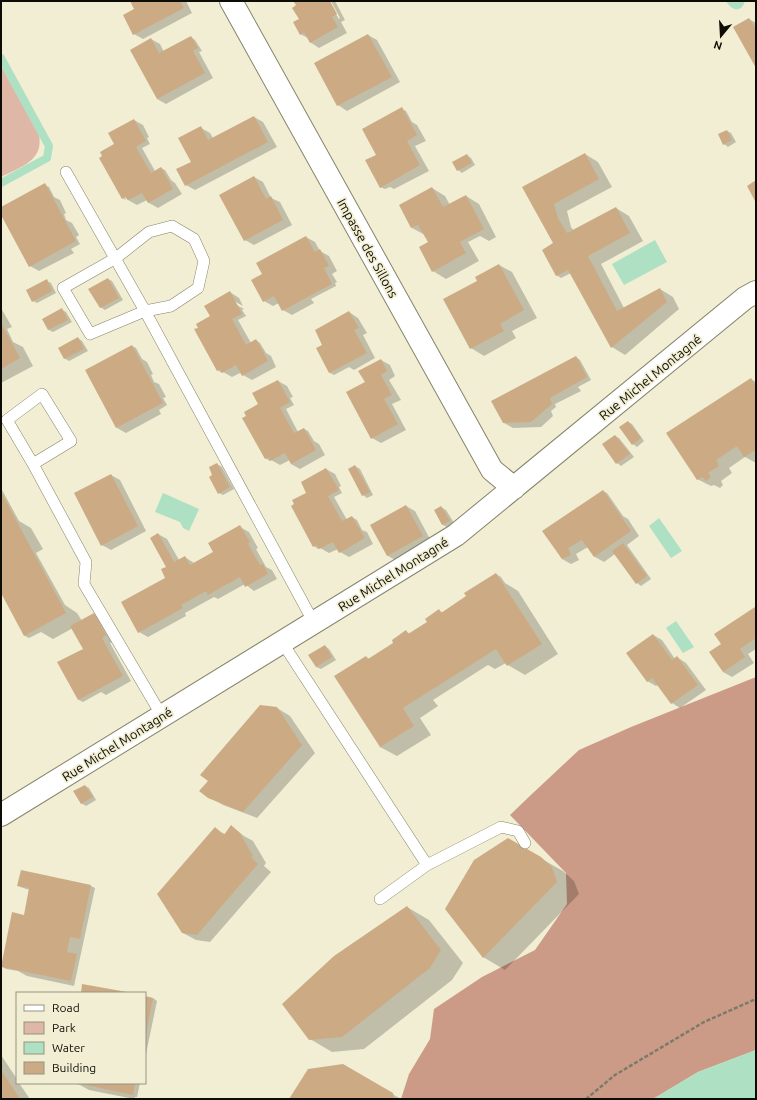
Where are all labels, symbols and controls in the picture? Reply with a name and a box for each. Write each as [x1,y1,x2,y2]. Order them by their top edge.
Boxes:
north arrow [701,16,741,56]
text: N [712,39,724,52]
street label: Impasse des Sillons [335,196,401,300]
street label: Rue Michel Montagné [596,331,704,423]
street label: Rue Michel Montagné [335,534,451,614]
street label: Rue Michel Montagné [59,704,175,784]
legend [16,992,146,1084]
text: Road [52,1001,80,1014]
text: Park [52,1021,76,1034]
text: Water [52,1041,85,1054]
text: Building [52,1061,96,1074]

